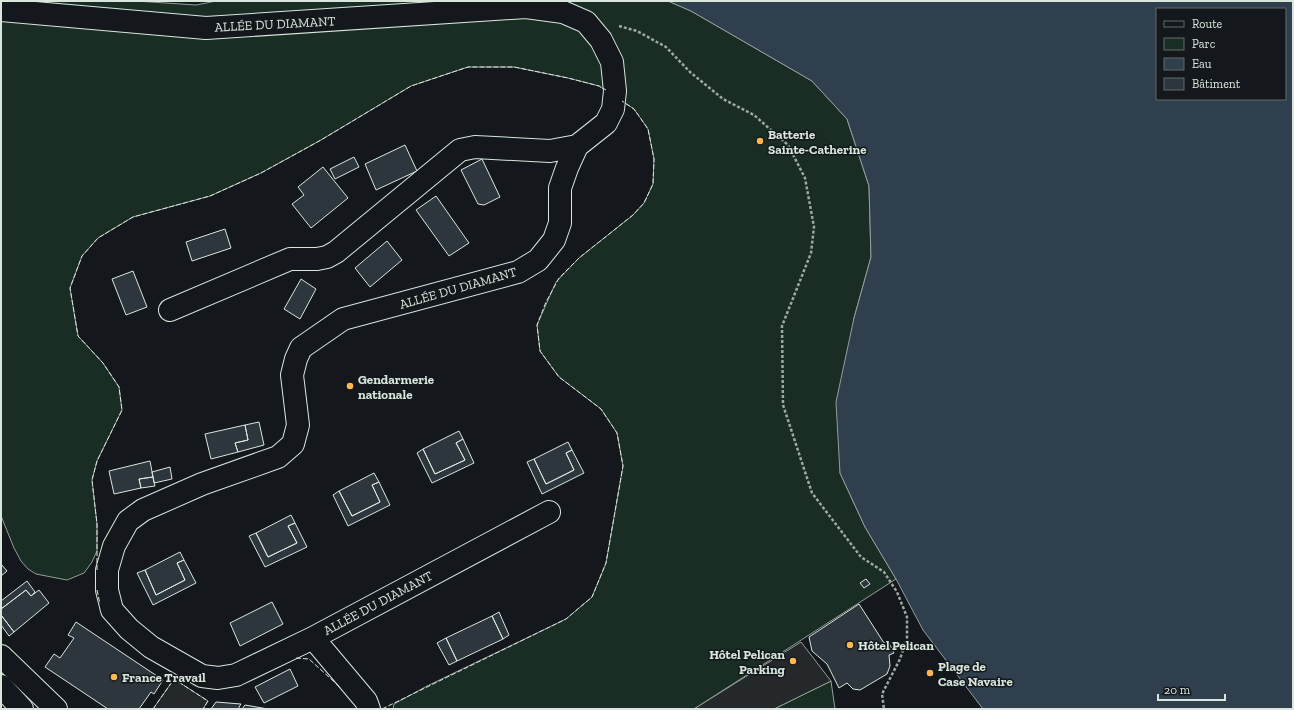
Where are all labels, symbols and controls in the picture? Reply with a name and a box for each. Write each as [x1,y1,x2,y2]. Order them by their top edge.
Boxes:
legend [1156,8,1286,100]
street label: ALLÉE DU DIAMANT [214,13,336,35]
text: Route [1192,17,1223,31]
text: Parc [1192,37,1216,51]
text: Eau [1192,57,1212,71]
text: Bâtiment [1192,77,1241,91]
place label: Batterie Sainte-Catherine [768,127,867,157]
marker: Batterie Sainte-Catherine [755,136,765,146]
street label: ALLÉE DU DIAMANT [398,264,518,312]
place label: Gendarmerie nationale [358,372,435,402]
marker: Gendarmerie nationale [345,381,355,391]
street label: ALLÉE DU DIAMANT [321,568,435,638]
place label: Hôtel Pelican [858,638,934,653]
marker: Hôtel Pelican [845,640,855,650]
place label: Hôtel Pelican Parking [709,647,786,677]
marker: Hôtel Pelican Parking [788,656,798,666]
place label: Plage de Case Navaire [938,659,1013,689]
marker: Plage de Case Navaire [925,668,935,678]
place label: France Travail [122,670,206,685]
marker: France Travail [109,672,119,682]
scale bar [1158,676,1225,702]
text: 20 m [1164,683,1191,697]

